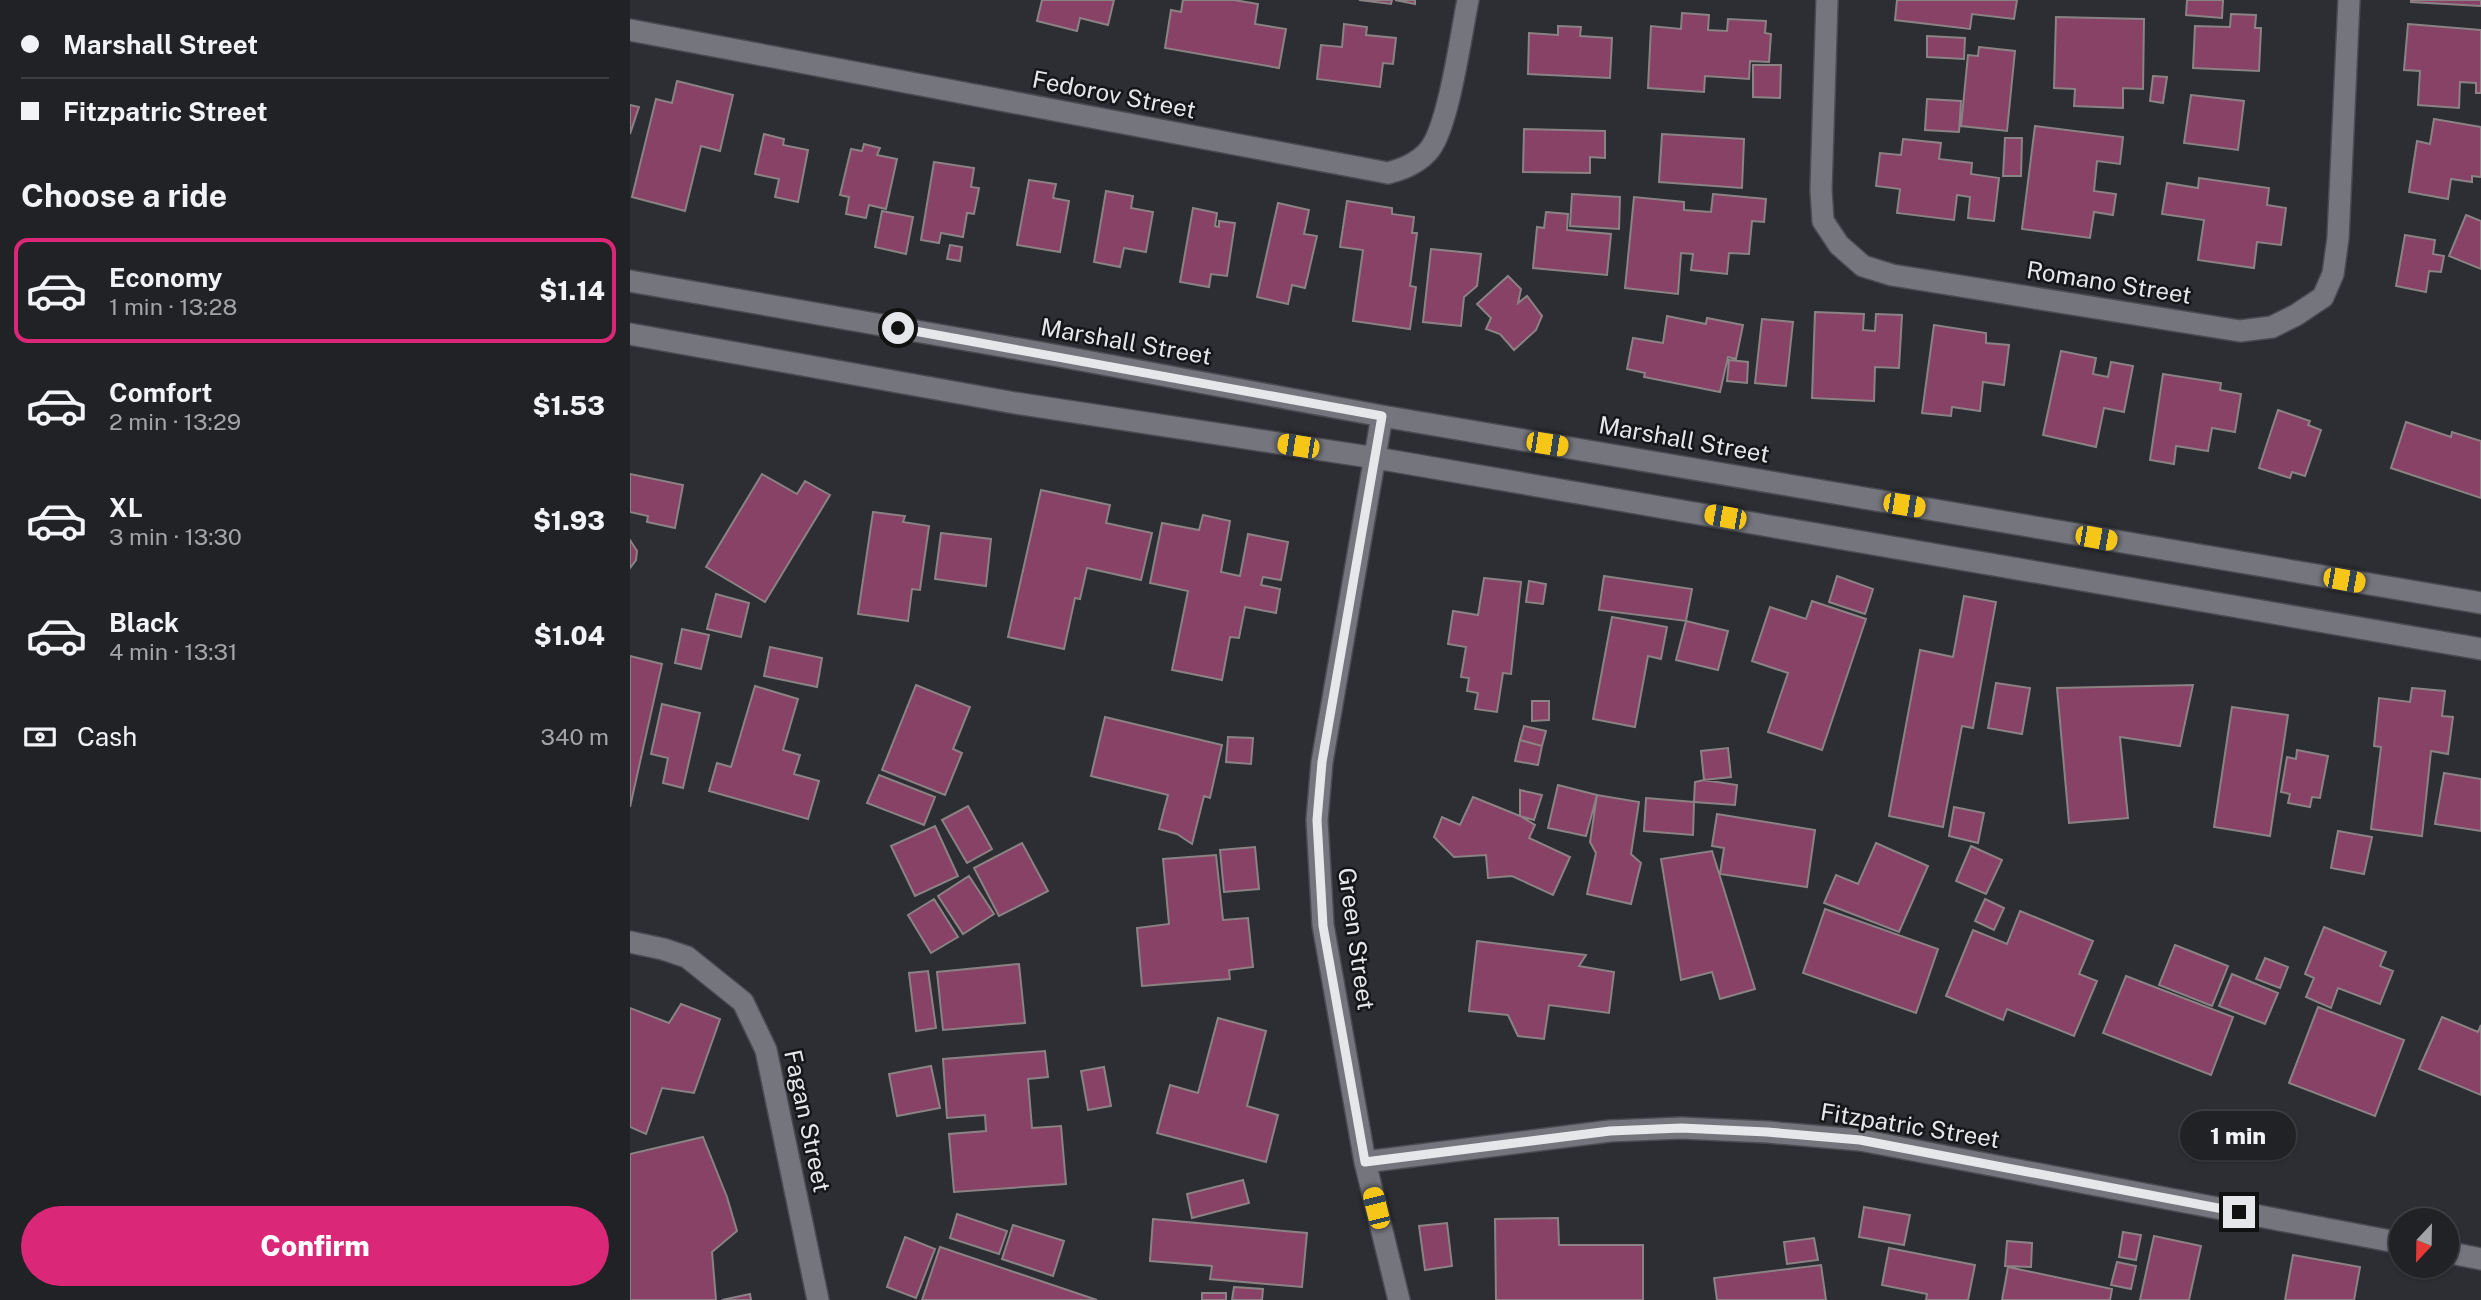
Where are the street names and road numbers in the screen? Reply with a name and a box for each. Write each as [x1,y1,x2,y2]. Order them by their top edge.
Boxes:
street label: Fedorov Street [1030,64,1198,124]
street label: Romano Street [2025,255,2194,309]
street label: Marshall Street [1039,312,1214,370]
street label: Marshall Street [1597,410,1772,468]
street label: Green Street [1333,866,1381,1012]
street label: Fagan Street [779,1047,837,1195]
street label: Fitzpatric Street [1818,1097,2002,1153]

